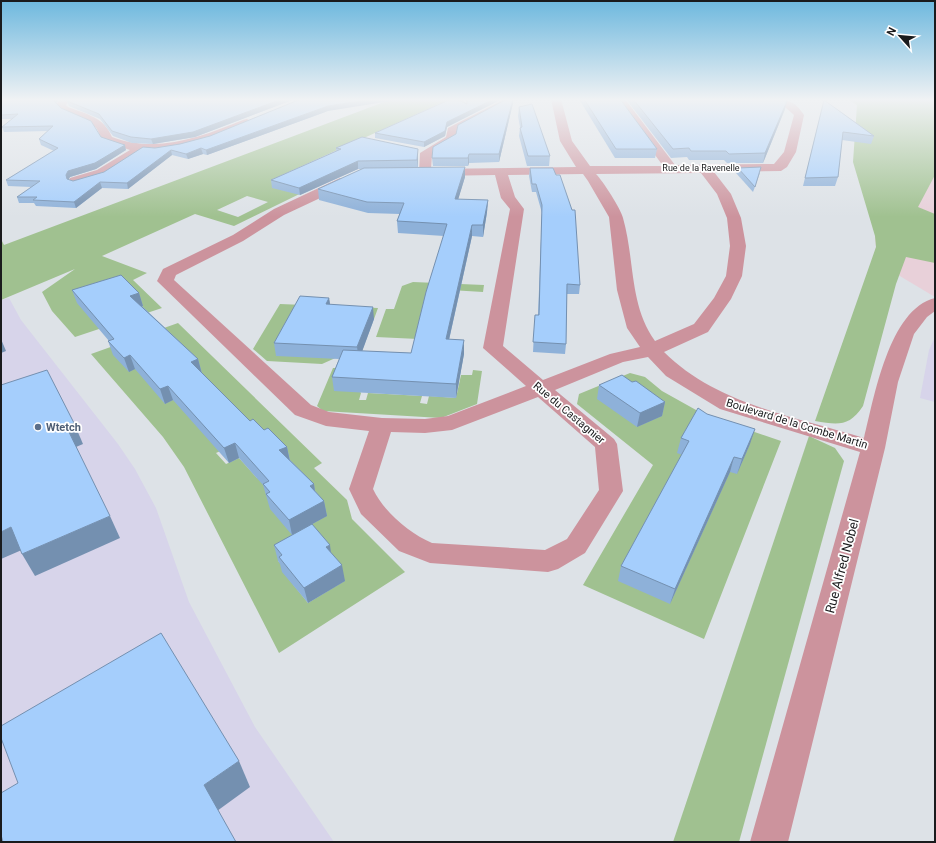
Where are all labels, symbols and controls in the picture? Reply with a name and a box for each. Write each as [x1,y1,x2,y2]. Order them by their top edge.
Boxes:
north arrow [880,16,920,56]
text: N [884,25,899,38]
street label: Rue de la Ravenelle [662,163,740,173]
street label: Rue du Castagnier [531,379,608,447]
street label: Boulevard de la Combe Martin [725,396,869,452]
place label: Wtetch [46,421,81,434]
marker: Wtetch [33,422,43,432]
street label: Rue Alfred Nobel [822,517,862,615]

